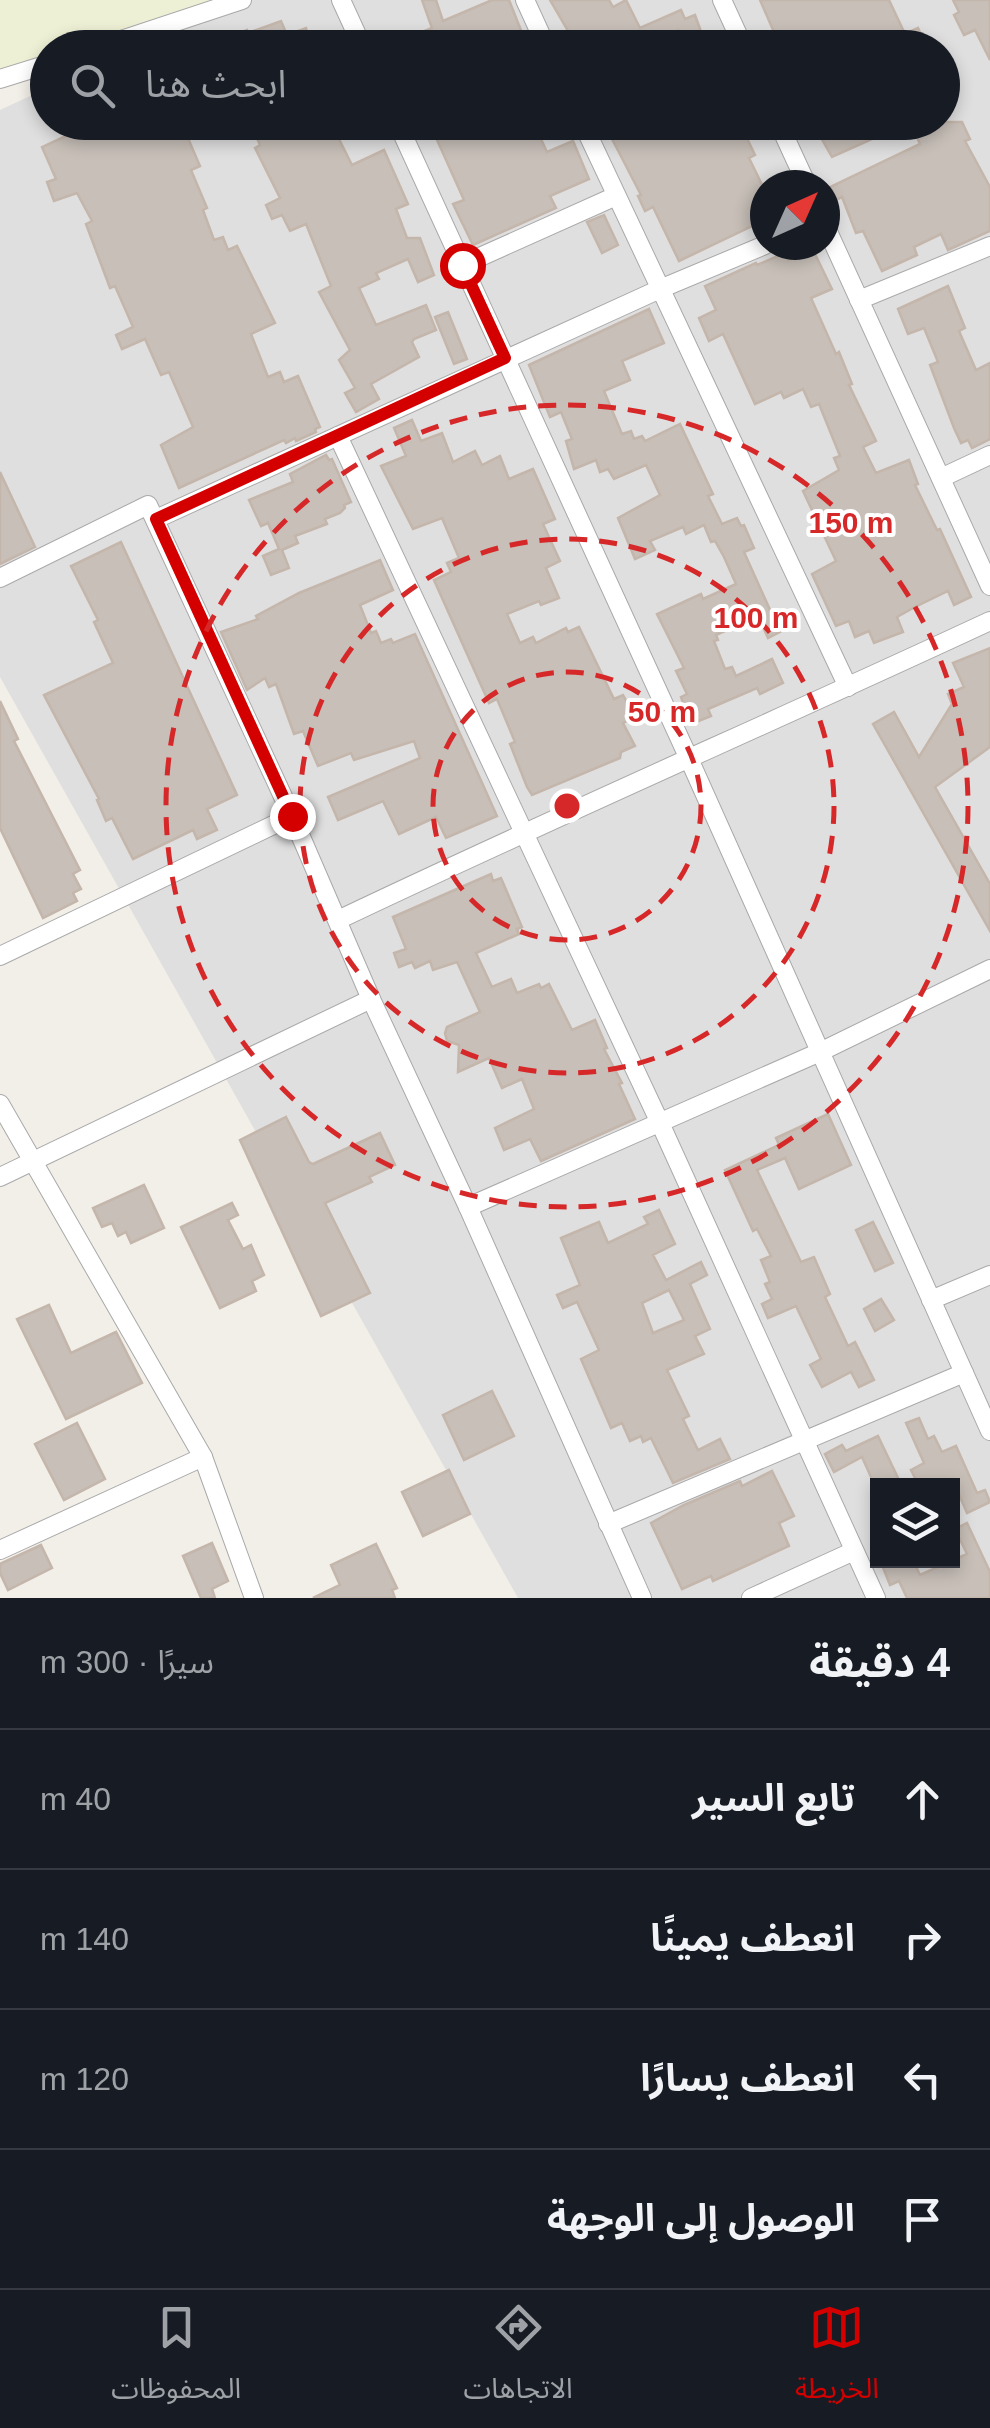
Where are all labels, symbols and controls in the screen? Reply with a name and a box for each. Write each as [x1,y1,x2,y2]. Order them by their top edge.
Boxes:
search box [30,30,960,140]
icon: search [65,58,120,113]
text: ابحث هنا [145,63,286,105]
north arrow [750,170,840,260]
route start [440,243,486,289]
text: 150 m [808,506,894,539]
text: 100 m [713,601,799,634]
text: 50 m [628,695,696,728]
centre of rings [549,788,585,824]
route end [270,794,316,840]
map controls [870,1478,960,1568]
button: layers [870,1478,960,1568]
text: 4 دقيقة [809,1639,950,1686]
text: سيرًا · 300 m [40,1644,214,1680]
icon: ahead [895,1772,950,1827]
text: تابع السير [692,1777,855,1819]
text: 40 m [40,1781,111,1817]
icon: right [895,1912,950,1967]
text: انعطف يمينًا [650,1917,855,1959]
text: 140 m [40,1921,129,1957]
icon: left [895,2052,950,2107]
text: انعطف يسارًا [640,2057,855,2099]
text: 120 m [40,2061,129,2097]
icon: arrive [895,2192,950,2247]
text: الوصول إلى الوجهة [547,2197,855,2239]
tab: المحفوظات [111,2300,241,2419]
tab: الاتجاهات [463,2300,573,2419]
tab: الخريطة [795,2300,879,2419]

